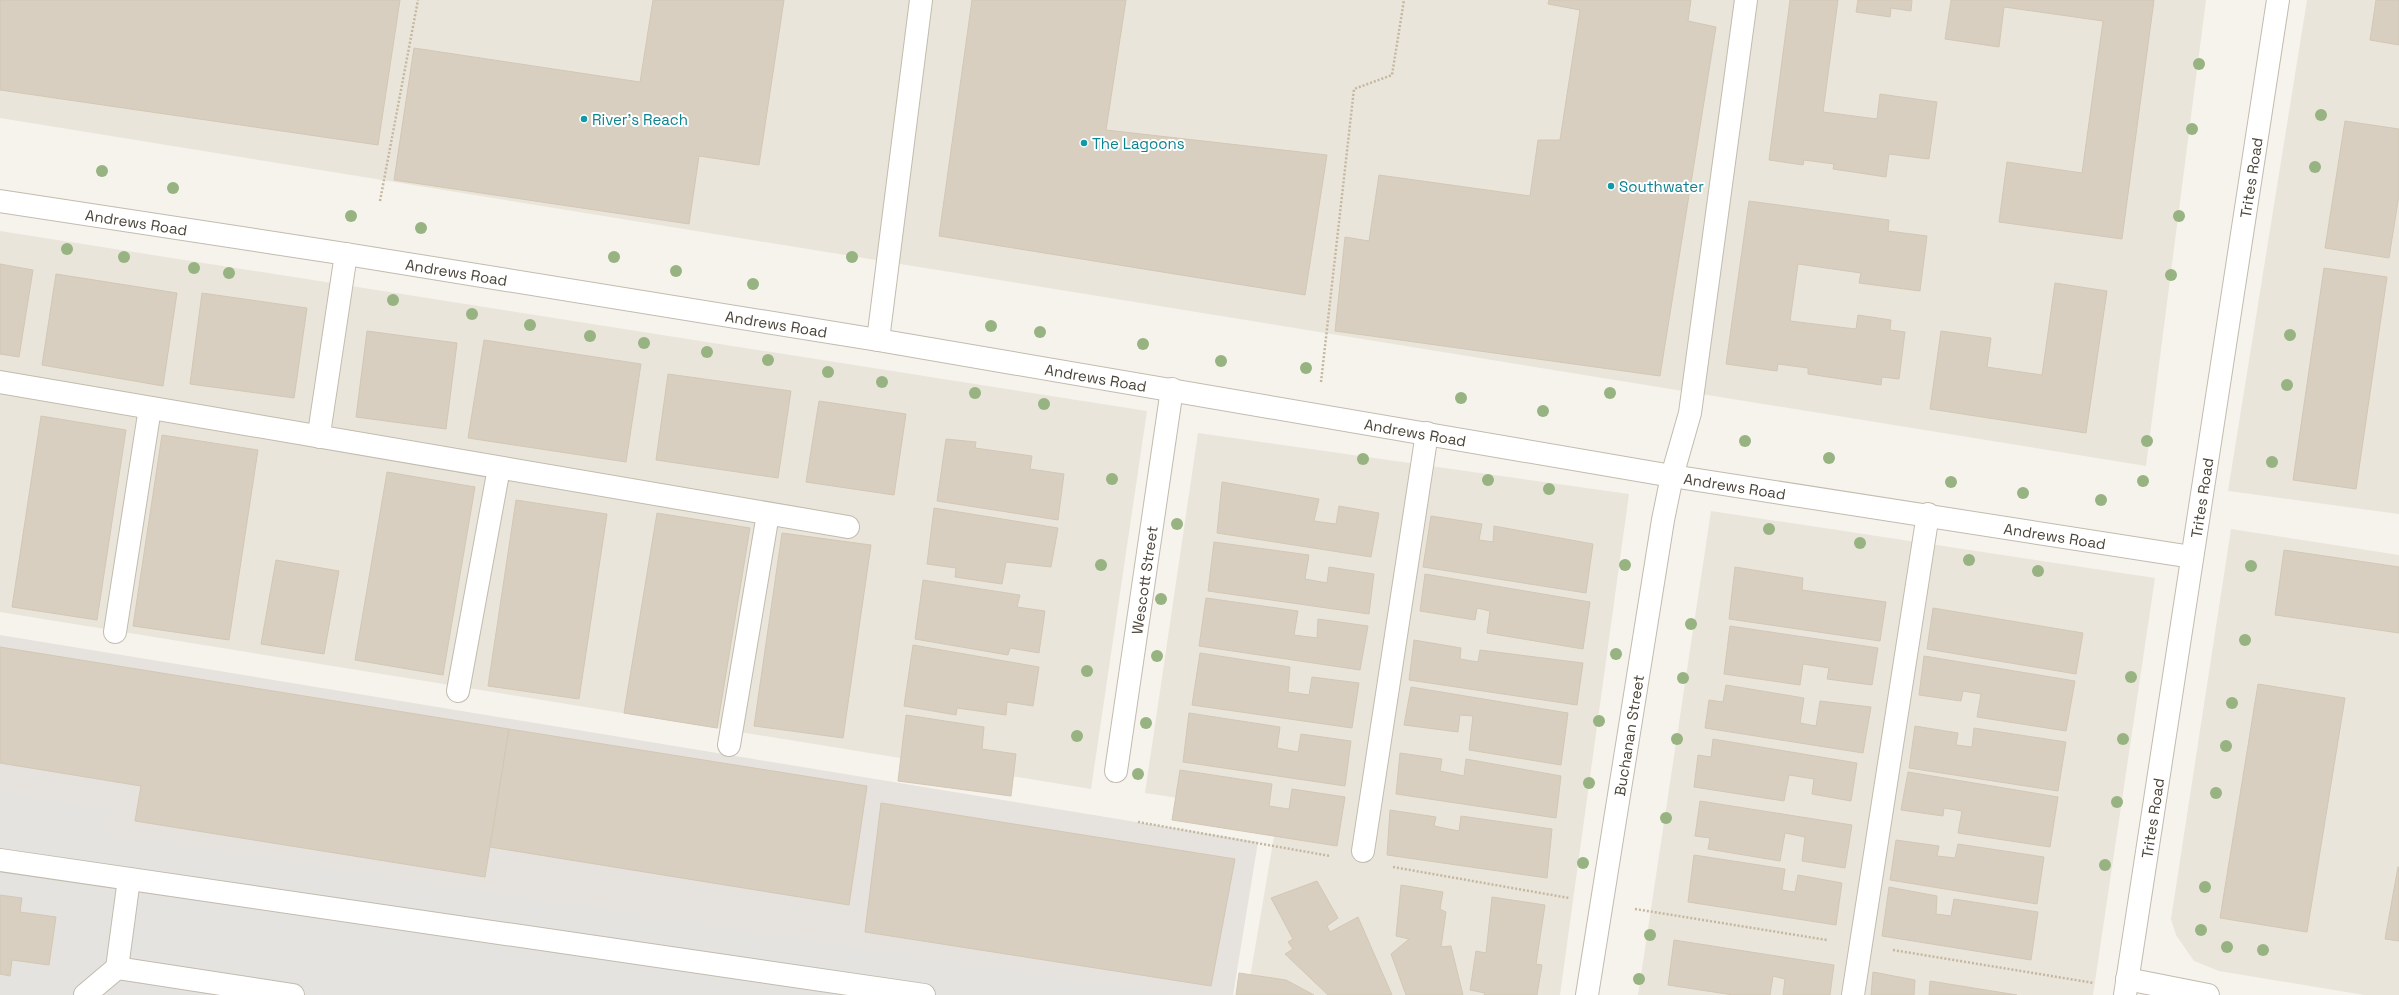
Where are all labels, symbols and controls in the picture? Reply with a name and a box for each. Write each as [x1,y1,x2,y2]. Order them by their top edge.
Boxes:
place label: River's Reach [592,110,688,129]
marker: River's Reach [579,114,589,124]
place label: The Lagoons [1092,134,1185,153]
street label: Trites Road [2235,136,2266,219]
marker: The Lagoons [1079,138,1089,148]
place label: Southwater [1619,177,1704,196]
marker: Southwater [1606,181,1616,191]
street label: Andrews Road [84,205,189,239]
street label: Andrews Road [404,254,509,289]
street label: Andrews Road [724,306,829,341]
street label: Andrews Road [1044,359,1148,395]
street label: Andrews Road [1363,414,1468,450]
street label: Trites Road [2186,456,2217,539]
street label: Andrews Road [1682,468,1787,503]
street label: Andrews Road [2003,518,2107,553]
street label: Wescott Street [1127,524,1161,636]
street label: Buchanan Street [1609,673,1648,797]
street label: Trites Road [2137,777,2168,860]

